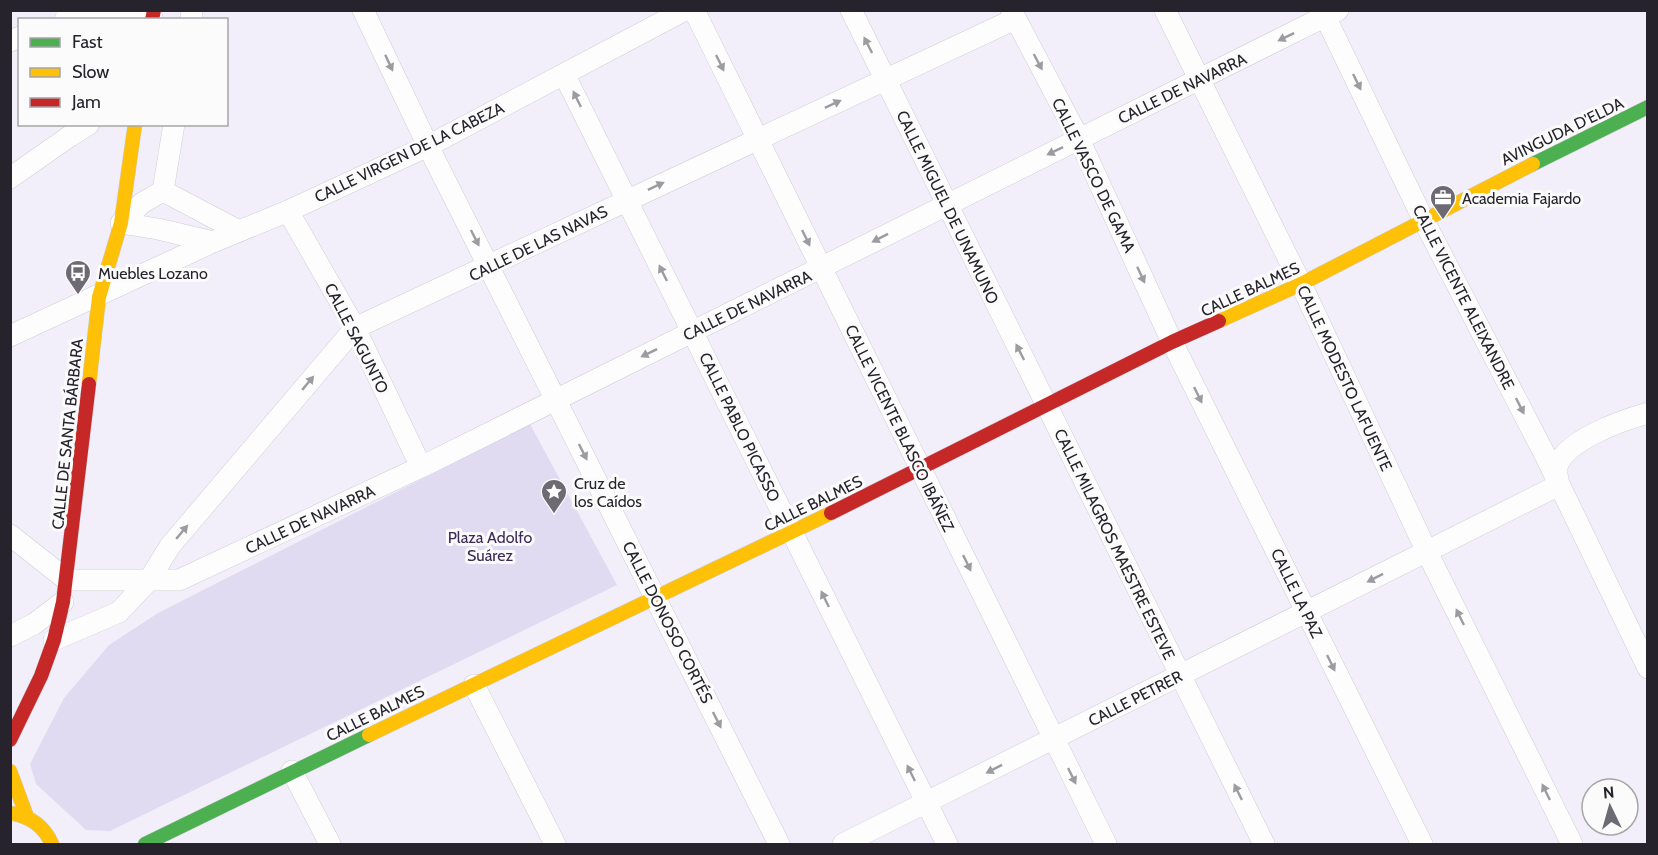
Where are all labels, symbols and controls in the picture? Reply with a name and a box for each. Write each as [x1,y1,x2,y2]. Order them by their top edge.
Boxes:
legend [18,18,228,126]
text: Fast [72,31,103,53]
one-way arrow [1277,32,1294,41]
one-way arrow [863,37,873,54]
street label: CALLE DE NAVARRA [1115,49,1250,128]
one-way arrow [714,54,724,72]
one-way arrow [1033,54,1043,71]
one-way arrow [384,55,393,72]
text: Slow [72,61,109,83]
one-way arrow [1351,73,1361,91]
one-way arrow [572,90,581,107]
text: Jam [71,91,101,113]
street label: AVINGUDA D'ELDA [1498,93,1627,169]
street label: CALLE VASCO DE GAMA [1048,95,1139,256]
street label: CALLE VIRGEN DE LA CABEZA [311,98,507,207]
one-way arrow [824,99,842,109]
street label: CALLE MIGUEL DE UNAMUNO [892,107,1003,307]
one-way arrow [1046,147,1063,156]
one-way arrow [647,181,664,190]
office icon: Academia Fajardo [1428,183,1458,221]
place label: Academia Fajardo [1462,189,1581,208]
street label: CALLE DE LAS NAVAS [466,202,611,285]
street label: CALLE VICENTE ALEIXANDRE [1409,202,1519,393]
one-way arrow [801,229,811,246]
one-way arrow [470,230,480,247]
one-way arrow [872,234,889,243]
bus stop icon: Muebles Lozano [63,258,93,296]
street label: CALLE BALMES [1198,258,1303,321]
place label: Muebles Lozano [98,264,208,283]
one-way arrow [659,265,668,282]
street label: CALLE DE NAVARRA [680,266,815,345]
one-way arrow [1137,267,1146,284]
street label: CALLE SAGUNTO [321,280,393,397]
street label: CALLE MODESTO LAFUENTE [1293,282,1396,474]
street label: CALLE VICENTE BLASCO IBÁÑEZ [841,322,958,535]
street label: CALLE DE SANTA BÁRBARA [48,338,87,530]
one-way arrow [1015,343,1025,360]
one-way arrow [641,349,658,358]
street label: CALLE PABLO PICASSO [695,350,784,505]
one-way arrow [302,375,315,391]
one-way arrow [1193,386,1203,403]
one-way arrow [1515,398,1524,415]
street label: CALLE MILAGROS MAESTRE ESTEVE [1050,426,1179,663]
one-way arrow [578,443,587,460]
street label: CALLE BALMES [761,472,865,535]
place label: Cruz de los Caídos [574,474,642,511]
place icon: Cruz de los Caídos [539,477,569,515]
street label: CALLE DE NAVARRA [242,481,378,558]
one-way arrow [175,525,188,540]
park label: Plaza Adolfo Suárez [448,528,532,565]
street label: CALLE DONOSO CORTÉS [618,538,717,706]
street label: CALLE LA PAZ [1267,546,1326,641]
one-way arrow [962,555,972,572]
one-way arrow [1366,573,1384,583]
one-way arrow [820,590,830,607]
one-way arrow [1455,609,1464,626]
one-way arrow [1327,655,1336,672]
street label: CALLE PETRER [1085,666,1186,730]
street label: CALLE BALMES [323,682,427,745]
one-way arrow [712,712,722,729]
one-way arrow [986,764,1003,774]
one-way arrow [907,765,916,782]
one-way arrow [1068,767,1077,784]
north arrow [1580,777,1640,837]
one-way arrow [1233,783,1243,800]
one-way arrow [1542,783,1552,801]
text: N [1602,783,1615,803]

